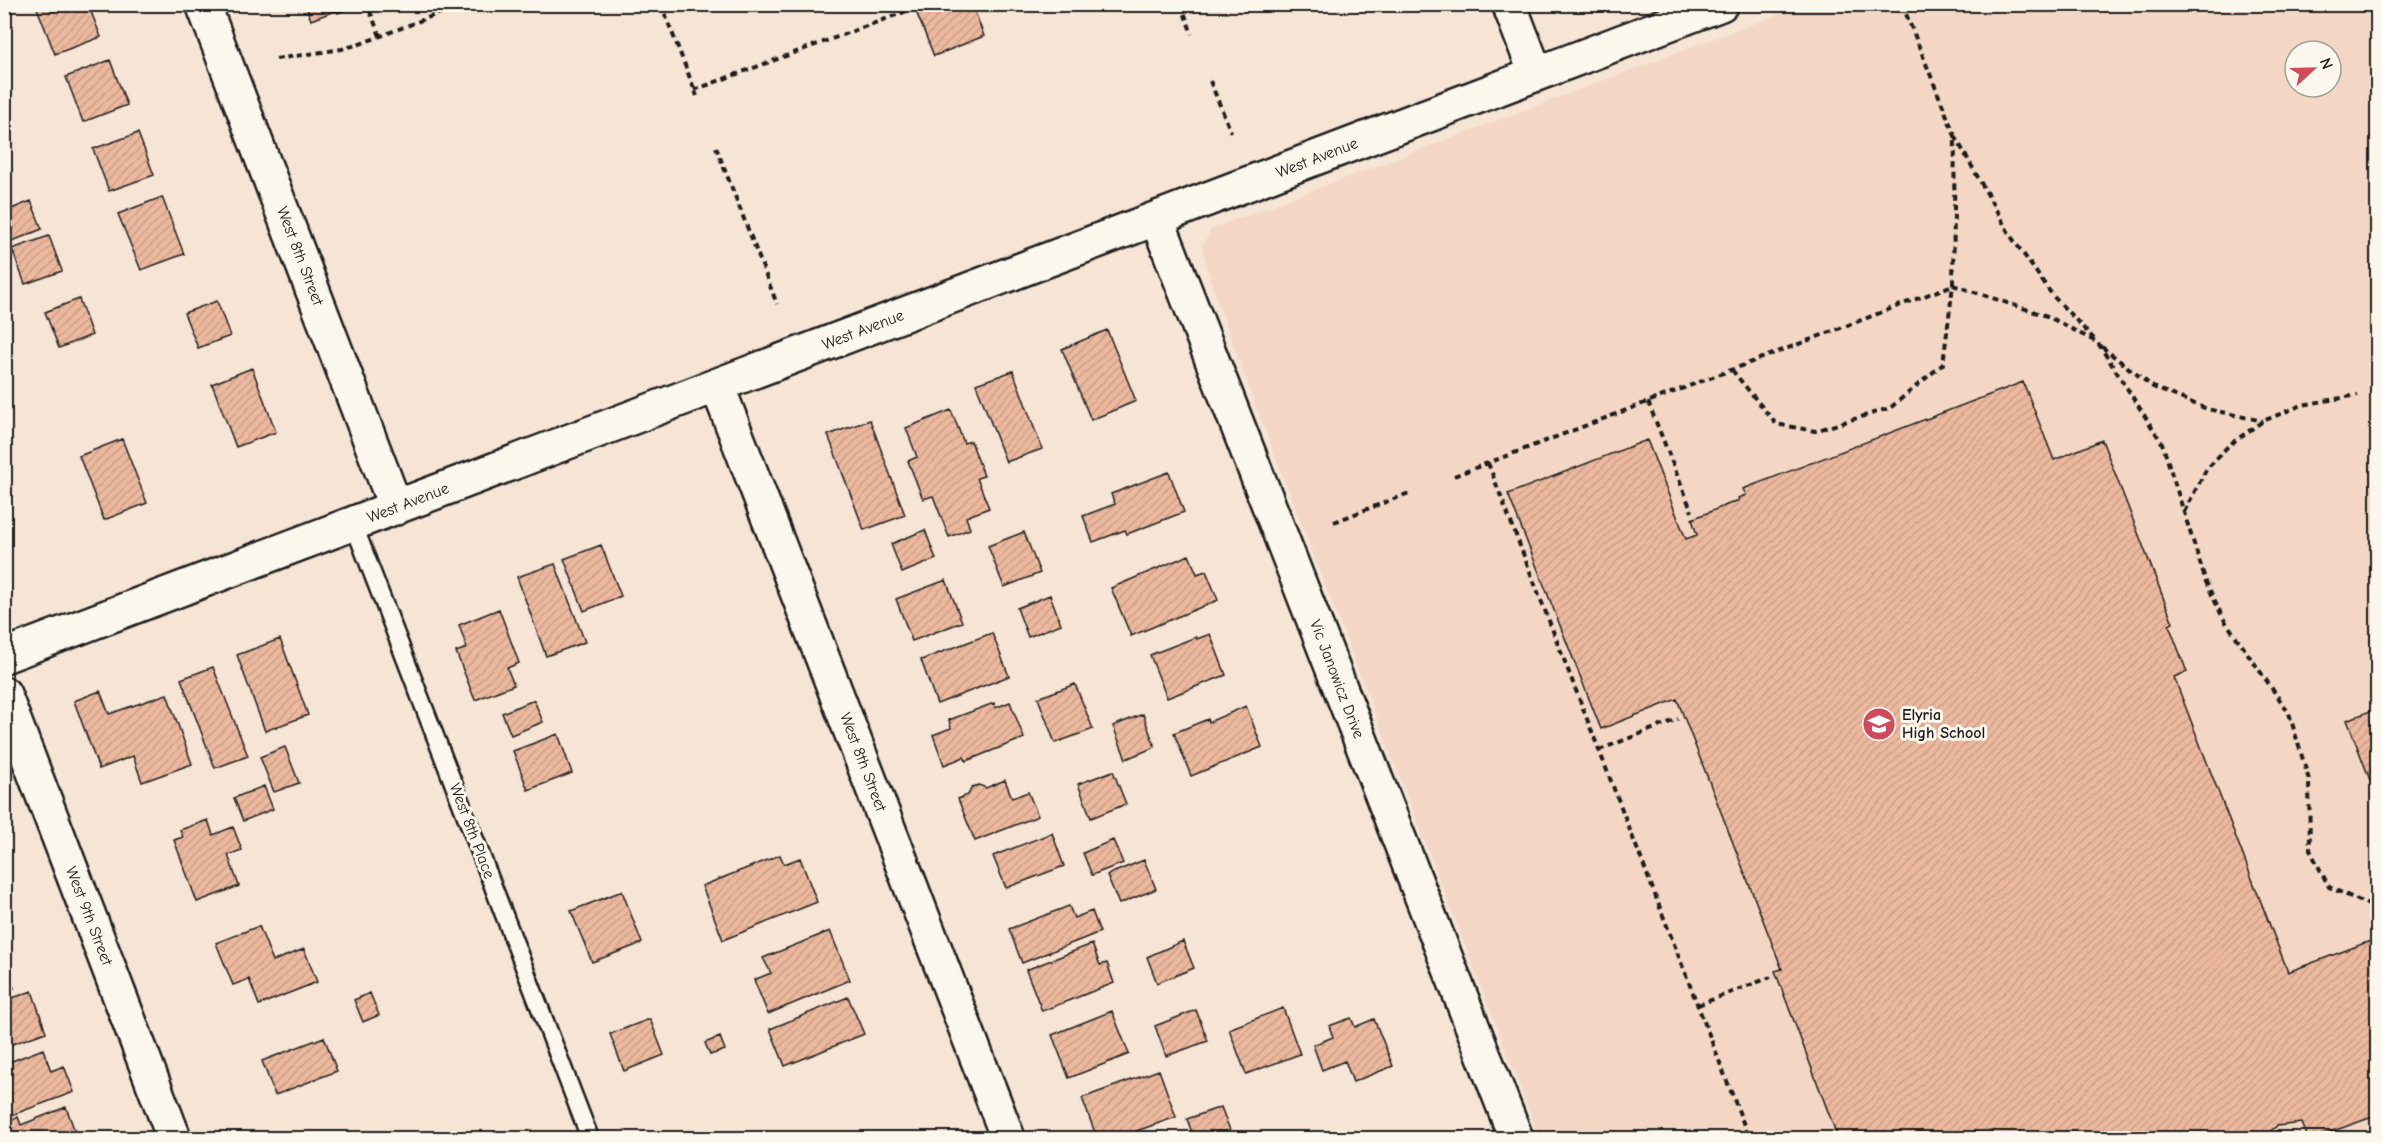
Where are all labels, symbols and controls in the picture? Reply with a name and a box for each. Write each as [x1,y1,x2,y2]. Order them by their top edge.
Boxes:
north arrow [2283,39,2343,99]
text: N [2316,56,2336,72]
street label: West Avenue [1274,134,1360,182]
street label: West 8th Street [273,204,327,308]
street label: West Avenue [820,306,906,354]
street label: West Avenue [365,479,451,527]
street label: Vic Janowicz Drive [1306,617,1368,741]
school or university icon: Elyria High School [1861,706,1897,742]
place label: Elyria High School [1902,706,1985,742]
street label: West 8th Street [836,710,890,814]
street label: West 8th Place [446,781,498,881]
street label: West 9th Street [62,864,116,968]

